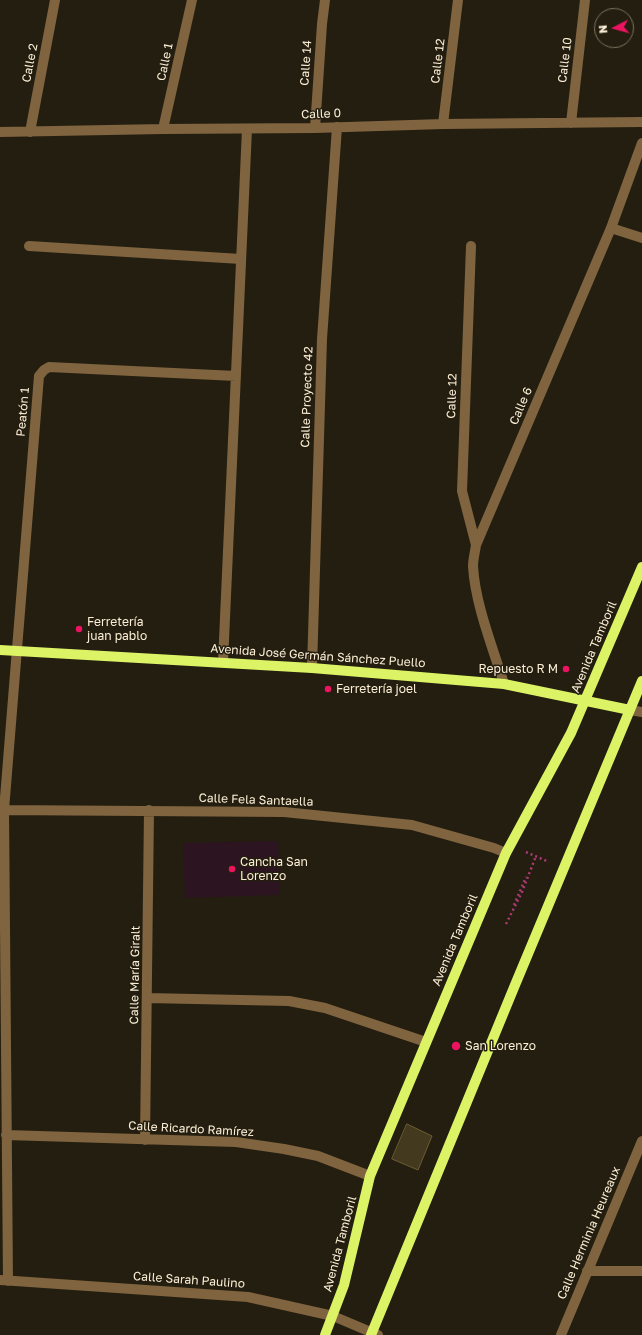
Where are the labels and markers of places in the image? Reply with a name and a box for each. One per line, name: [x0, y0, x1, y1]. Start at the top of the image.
place label: Ferretería juan pablo: [87, 615, 147, 643]
marker: Ferretería juan pablo: [74, 624, 84, 634]
place label: Repuesto R M: [479, 662, 558, 676]
marker: Repuesto R M: [561, 664, 571, 674]
place label: Ferretería joel: [336, 682, 417, 696]
marker: Ferretería joel: [323, 684, 333, 694]
place label: Cancha San Lorenzo: [240, 855, 308, 883]
marker: Cancha San Lorenzo: [227, 864, 237, 874]
place label: San Lorenzo: [465, 1039, 536, 1053]
marker: San Lorenzo: [450, 1040, 462, 1052]

